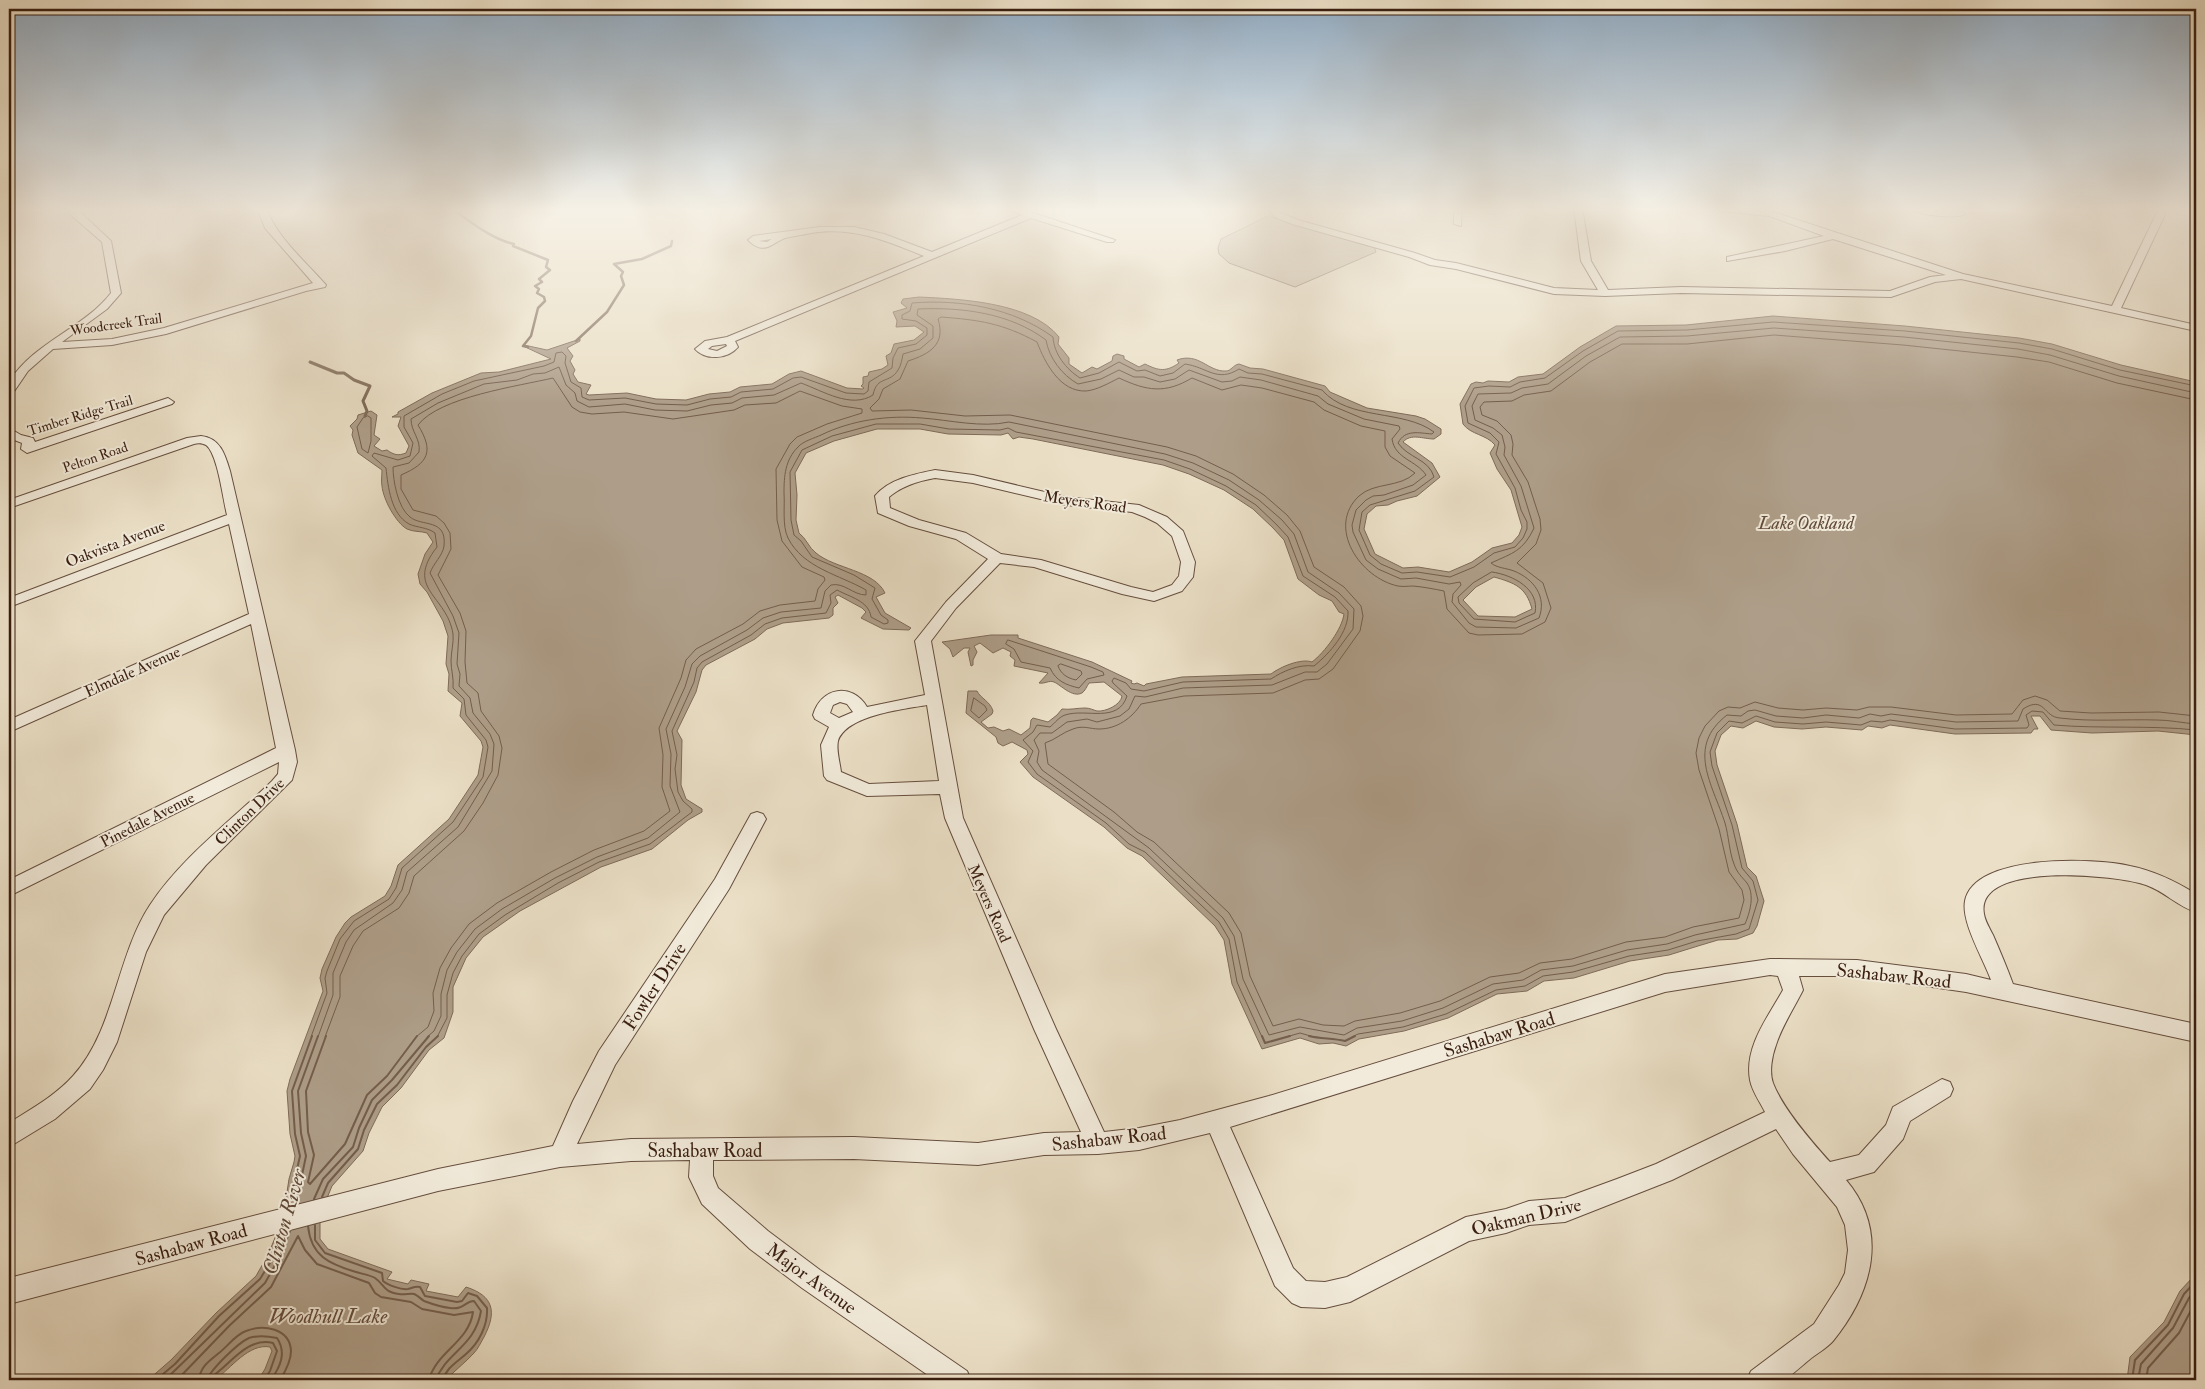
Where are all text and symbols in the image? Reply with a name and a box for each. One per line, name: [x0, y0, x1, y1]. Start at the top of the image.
street label: Woodcreek Trail: [68, 310, 164, 340]
street label: Timber Ridge Trail: [26, 391, 135, 440]
street label: Pelton Road: [60, 438, 130, 477]
street label: Meyers Road: [1042, 486, 1128, 518]
water label: Lake Oakland: [1757, 512, 1855, 535]
street label: Oakvista Avenue: [63, 516, 168, 572]
street label: Elmdale Avenue: [81, 642, 184, 702]
street label: Clinton Drive: [211, 773, 289, 850]
street label: Pinedale Avenue: [97, 787, 198, 852]
street label: Meyers Road: [963, 861, 1015, 946]
street label: Fowler Drive: [618, 938, 692, 1035]
street label: Sashabaw Road: [1835, 958, 1953, 994]
street label: Sashabaw Road: [1441, 1006, 1558, 1063]
street label: Sashabaw Road: [1051, 1121, 1168, 1157]
street label: Sashabaw Road: [648, 1139, 763, 1163]
water label: Clinton River: [257, 1165, 313, 1278]
street label: Oakman Drive: [1469, 1193, 1584, 1241]
street label: Sashabaw Road: [133, 1218, 251, 1271]
street label: Major Avenue: [762, 1238, 861, 1320]
water label: Woodhull Lake: [269, 1303, 388, 1330]

